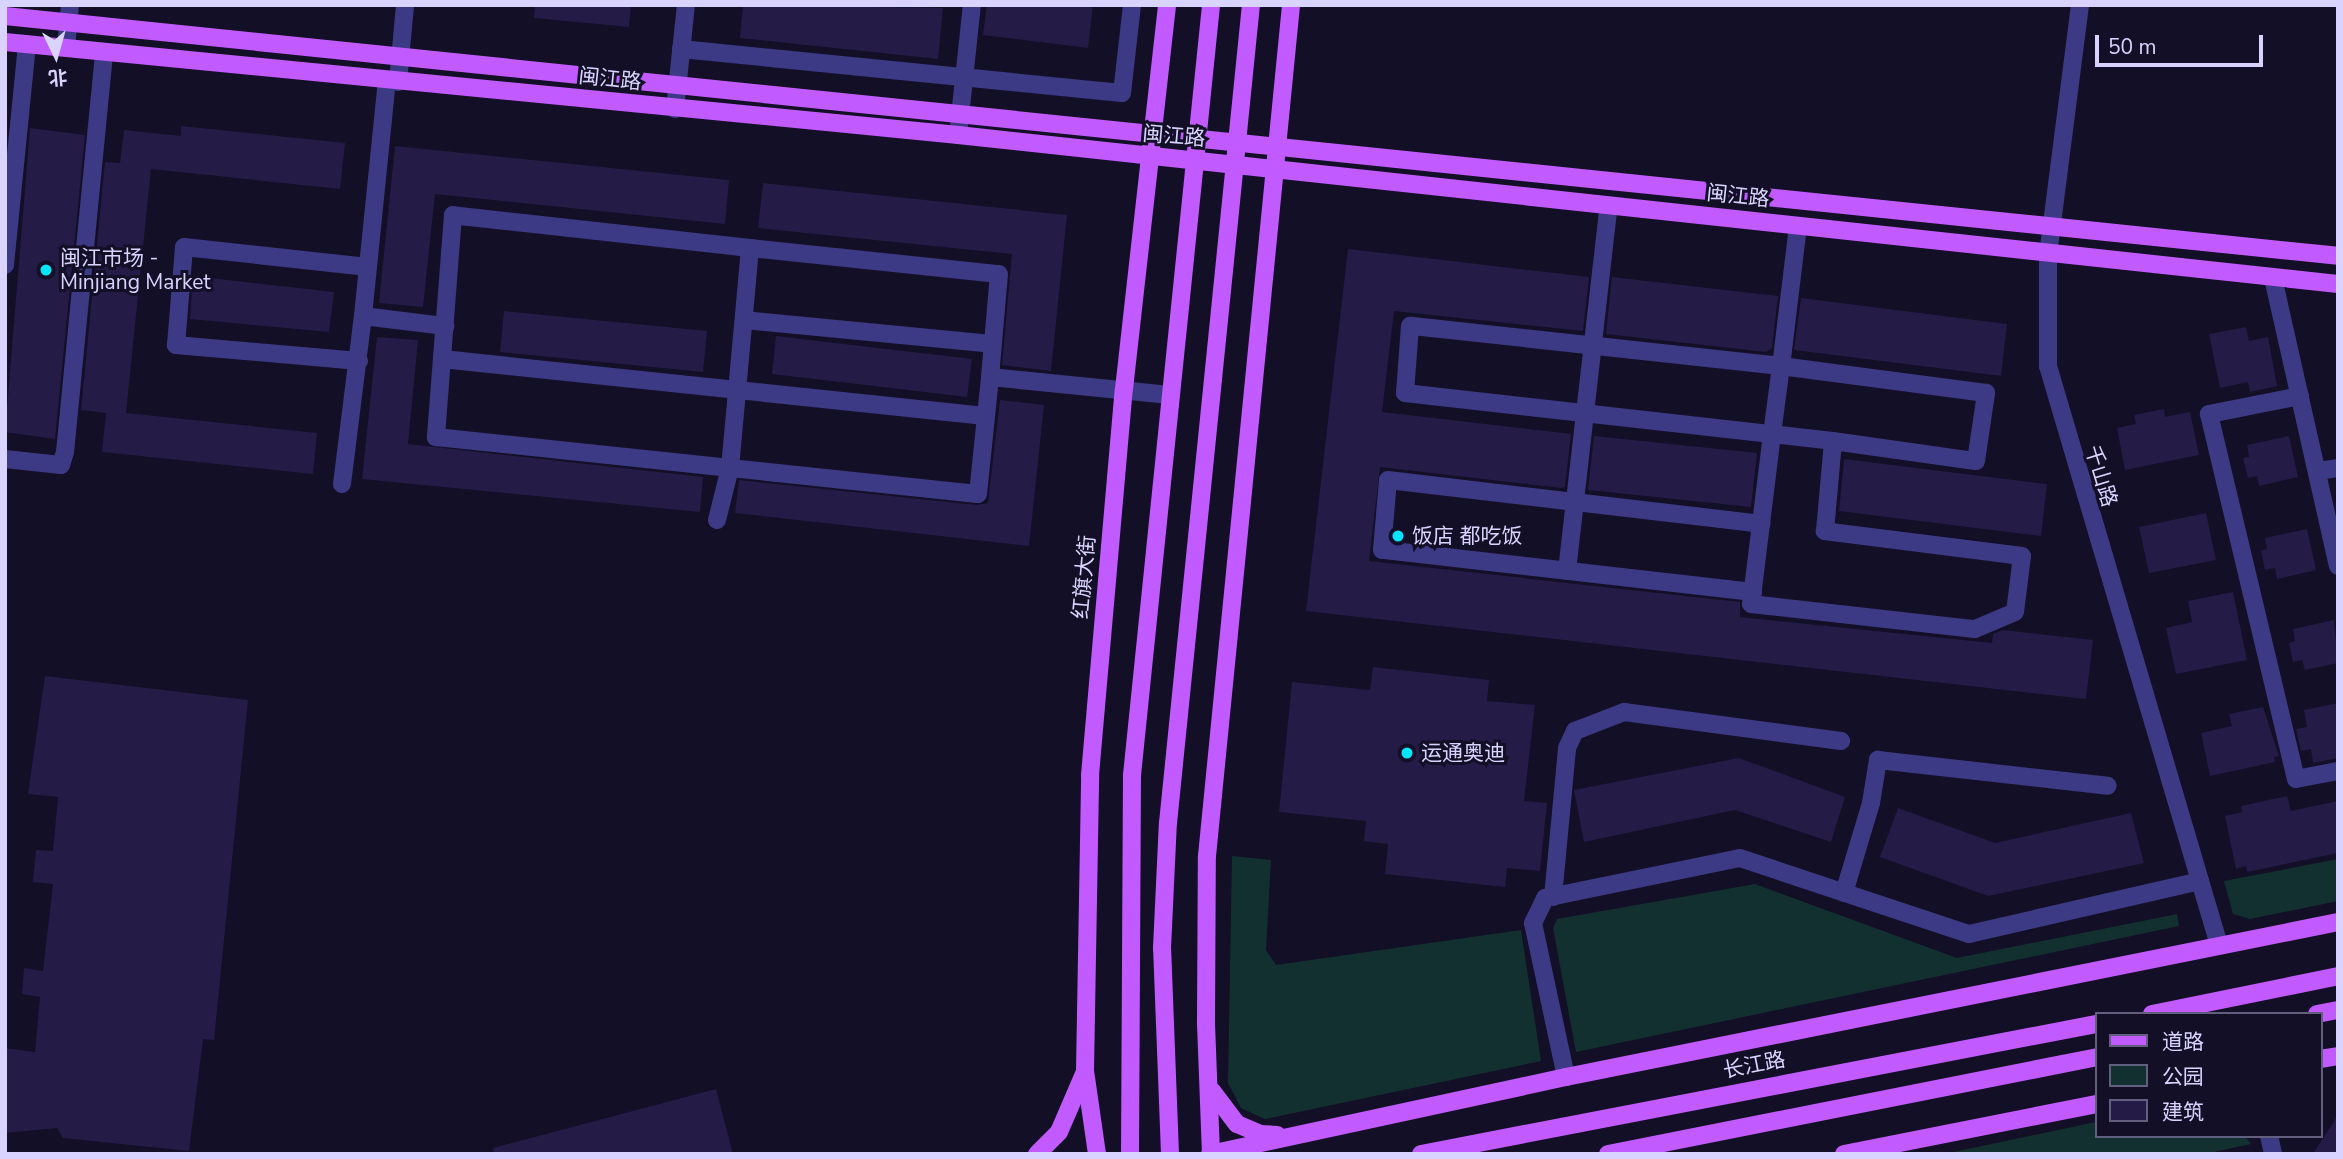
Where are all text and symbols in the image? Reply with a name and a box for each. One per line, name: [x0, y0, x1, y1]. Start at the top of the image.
north arrow: [21, 21, 91, 91]
scale bar: [2098, 21, 2266, 65]
text: 50 m: [2108, 33, 2157, 61]
text: 北: [47, 63, 68, 91]
street label: 闽江路: [577, 63, 643, 95]
street label: 闽江路: [1142, 121, 1206, 151]
street label: 闽江路: [1705, 180, 1771, 212]
place label: 闽江市场 - Minjiang Market: [60, 245, 211, 295]
marker: 闽江市场 - Minjiang Market: [38, 262, 54, 278]
street label: 千山路: [2080, 442, 2122, 510]
place label: 饭店 都吃饭: [1412, 523, 1522, 549]
marker: 饭店 都吃饭: [1390, 528, 1406, 544]
street label: 红旗大街: [1068, 534, 1100, 620]
place label: 运通奥迪: [1421, 740, 1505, 766]
marker: 运通奥迪: [1399, 745, 1415, 761]
legend: [2094, 1012, 2322, 1138]
text: 道路: [2162, 1028, 2204, 1056]
street label: 长江路: [1721, 1047, 1787, 1083]
text: 公园: [2162, 1063, 2204, 1091]
text: 建筑: [2162, 1098, 2204, 1126]

